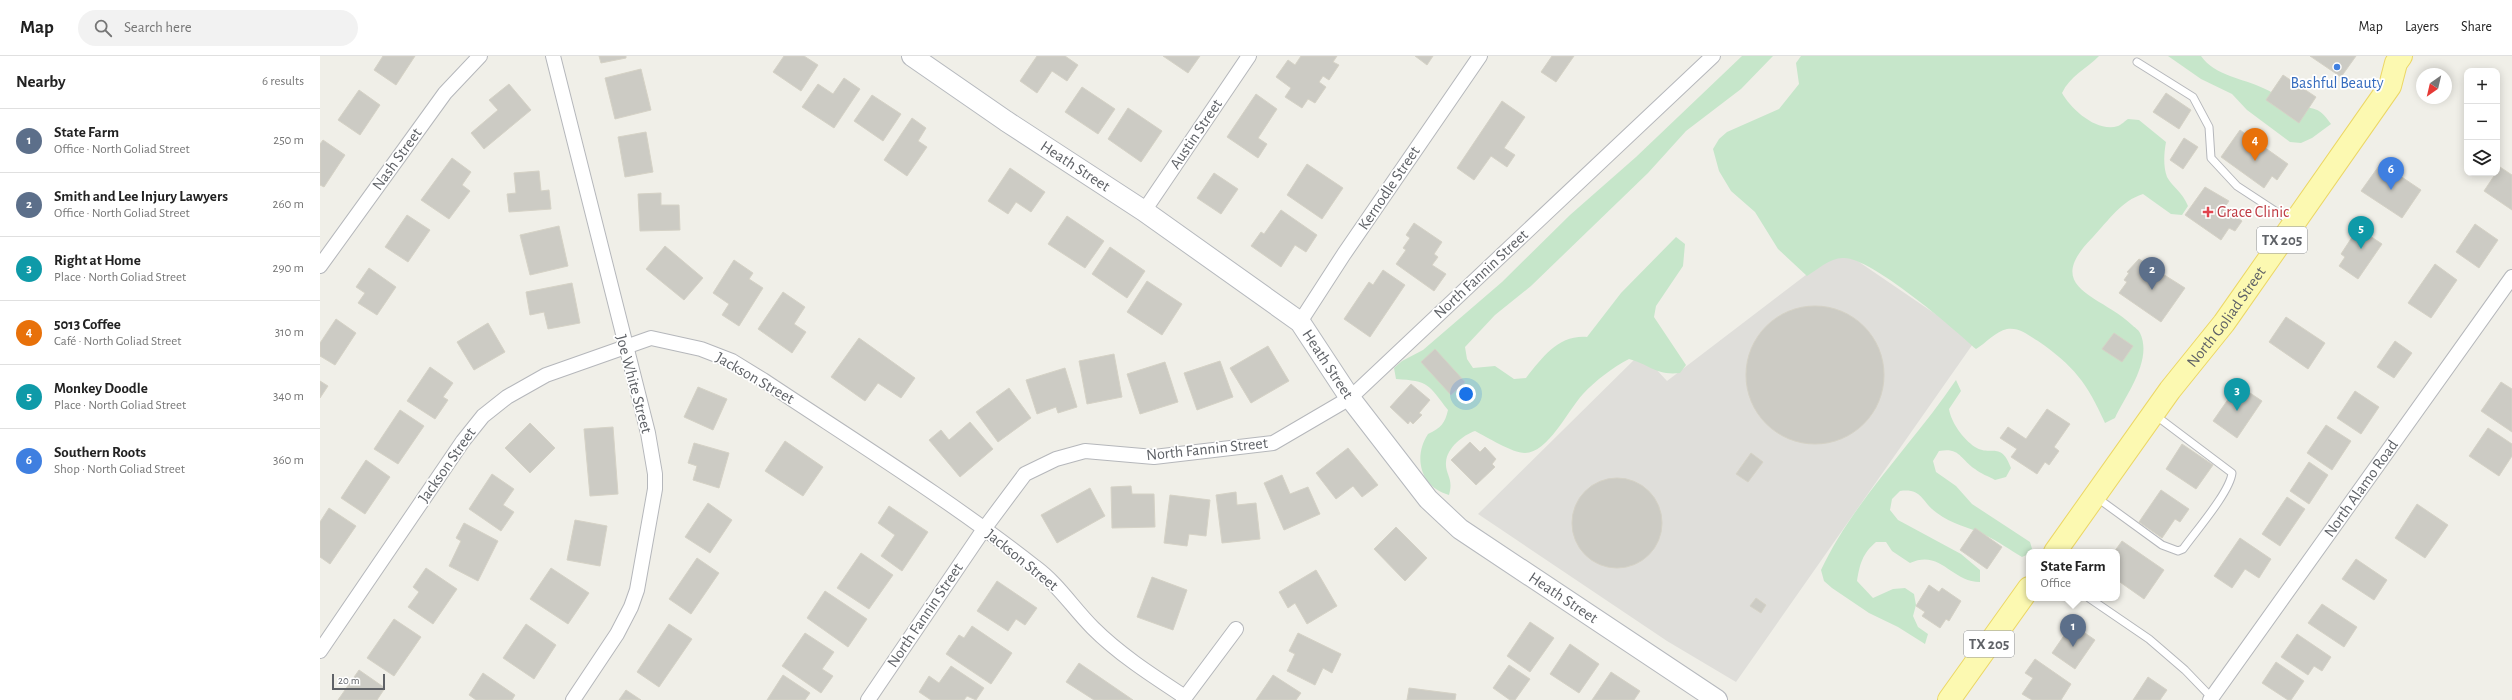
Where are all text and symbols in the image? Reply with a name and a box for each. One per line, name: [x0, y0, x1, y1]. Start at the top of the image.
search box: [78, 10, 358, 46]
icon: search: [92, 17, 114, 39]
text: Map: [20, 18, 54, 37]
text: Search here: [124, 20, 192, 35]
text: Map: [2358, 20, 2383, 34]
text: Layers: [2405, 20, 2439, 34]
text: Share: [2461, 20, 2492, 34]
marker: Bashful Beauty: [2332, 62, 2342, 72]
north arrow: [2416, 68, 2452, 104]
map controls: [2464, 68, 2500, 176]
button: +: [2464, 68, 2500, 104]
text: Nearby: [16, 73, 66, 90]
text: 6 results: [262, 75, 304, 88]
place label: Bashful Beauty: [2291, 75, 2384, 92]
street label: Austin Street: [1167, 96, 1225, 172]
button: −: [2464, 104, 2500, 140]
text: State Farm: [54, 125, 119, 140]
street label: Nash Street: [369, 125, 425, 193]
pin: 4: [2242, 128, 2268, 161]
text: 1: [27, 134, 31, 147]
text: 250 m: [273, 134, 304, 147]
street label: Heath Street: [1038, 138, 1113, 195]
button: layers: [2464, 140, 2500, 176]
text: Office · North Goliad Street: [54, 143, 190, 156]
street label: Kernodle Street: [1355, 143, 1423, 233]
pin: 6: [2378, 157, 2404, 190]
text: Smith and Lee Injury Lawyers: [54, 189, 228, 204]
text: 2: [26, 198, 32, 211]
text: 260 m: [273, 198, 304, 211]
place label: Grace Clinic: [2217, 204, 2289, 220]
marker: Grace Clinic: [2202, 206, 2214, 218]
text: Office · North Goliad Street: [54, 207, 190, 220]
pin: 5: [2348, 216, 2374, 249]
street label: North Fannin Street: [1431, 227, 1531, 321]
road number: TX 205: [2257, 227, 2307, 253]
text: Right at Home: [54, 253, 141, 268]
pin: 2: [2139, 257, 2165, 290]
text: 3: [26, 262, 32, 275]
text: 290 m: [273, 262, 304, 275]
street label: North Goliad Street: [2184, 264, 2269, 370]
text: Place · North Goliad Street: [54, 271, 186, 284]
text: 5013 Coffee: [54, 317, 121, 332]
text: 4: [26, 326, 32, 339]
text: 310 m: [275, 326, 304, 339]
street label: Heath Street: [1299, 327, 1356, 402]
street label: Joe White Street: [613, 333, 655, 435]
text: Café · North Goliad Street: [54, 335, 181, 348]
street label: Jackson Street: [713, 349, 797, 407]
pin: 3: [2224, 378, 2250, 411]
text: Monkey Doodle: [54, 381, 148, 396]
your location: [1456, 384, 1476, 404]
text: 5: [26, 390, 32, 403]
text: 340 m: [273, 390, 304, 403]
text: Place · North Goliad Street: [54, 399, 186, 412]
street label: Jackson Street: [415, 425, 479, 505]
street label: North Fannin Street: [1145, 435, 1269, 463]
street label: North Alamo Road: [2321, 437, 2401, 540]
text: Southern Roots: [54, 445, 146, 460]
text: 6: [26, 454, 32, 467]
text: 360 m: [273, 454, 304, 467]
text: Shop · North Goliad Street: [54, 463, 185, 476]
street label: Jackson Street: [983, 526, 1061, 594]
popup: [2026, 549, 2120, 601]
text: State Farm: [2041, 559, 2105, 574]
street label: North Fannin Street: [884, 560, 966, 670]
street label: Heath Street: [1526, 569, 1601, 626]
text: Office: [2041, 577, 2071, 590]
pin: 1: [2060, 614, 2086, 647]
road number: TX 205: [1964, 631, 2014, 657]
scale bar: [332, 672, 385, 691]
text: 20 m: [338, 675, 359, 686]

